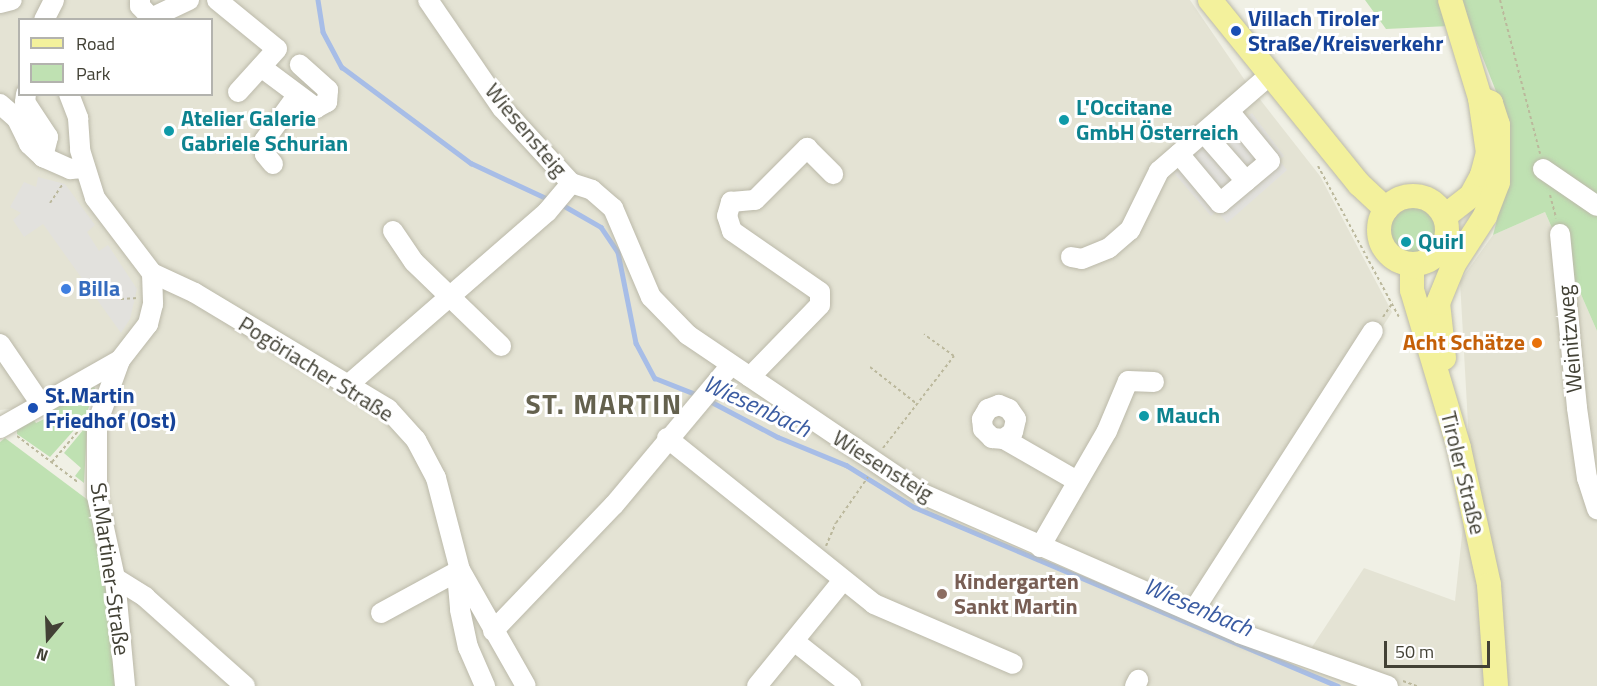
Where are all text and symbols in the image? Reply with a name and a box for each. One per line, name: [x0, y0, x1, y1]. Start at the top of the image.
place label: Villach Tiroler Straße/Kreisverkehr: [1248, 5, 1443, 56]
legend: [18, 18, 213, 96]
marker: Villach Tiroler Straße/Kreisverkehr: [1229, 24, 1243, 38]
text: Road: [76, 30, 115, 57]
text: Park: [76, 60, 110, 87]
street label: Wiesensteig: [479, 78, 573, 182]
place label: L'Occitane GmbH Österreich: [1076, 94, 1239, 146]
place label: Atelier Galerie Gabriele Schurian: [181, 105, 348, 156]
marker: L'Occitane GmbH Österreich: [1057, 113, 1071, 127]
marker: Atelier Galerie Gabriele Schurian: [162, 124, 176, 138]
place label: Quirl: [1418, 229, 1464, 255]
marker: Quirl: [1399, 235, 1413, 249]
place label: Billa: [78, 276, 120, 302]
marker: Billa: [59, 282, 73, 296]
street label: Weinitzweg: [1552, 284, 1588, 394]
street label: Pogöriacher Straße: [234, 311, 398, 427]
place label: Acht Schätze: [1403, 330, 1525, 356]
marker: Acht Schätze: [1530, 336, 1544, 350]
water label: Wiesenbach: [699, 369, 815, 443]
place label: St.Martin Friedhof (Ost): [45, 382, 176, 434]
district label: ST. MARTIN: [525, 387, 683, 421]
marker: St.Martin Friedhof (Ost): [26, 401, 40, 415]
place label: Mauch: [1156, 403, 1220, 429]
marker: Mauch: [1137, 409, 1151, 423]
street label: Tiroler Straße: [1435, 409, 1491, 537]
street label: Wiesensteig: [828, 425, 938, 507]
street label: St.Martiner-Straße: [85, 481, 135, 657]
place label: Kindergarten Sankt Martin: [954, 568, 1079, 620]
water label: Wiesenbach: [1139, 571, 1257, 643]
marker: Kindergarten Sankt Martin: [935, 587, 949, 601]
north arrow: [18, 608, 78, 668]
scale bar: [1387, 629, 1494, 667]
text: 50 m: [1395, 638, 1434, 665]
text: N: [33, 642, 51, 668]

